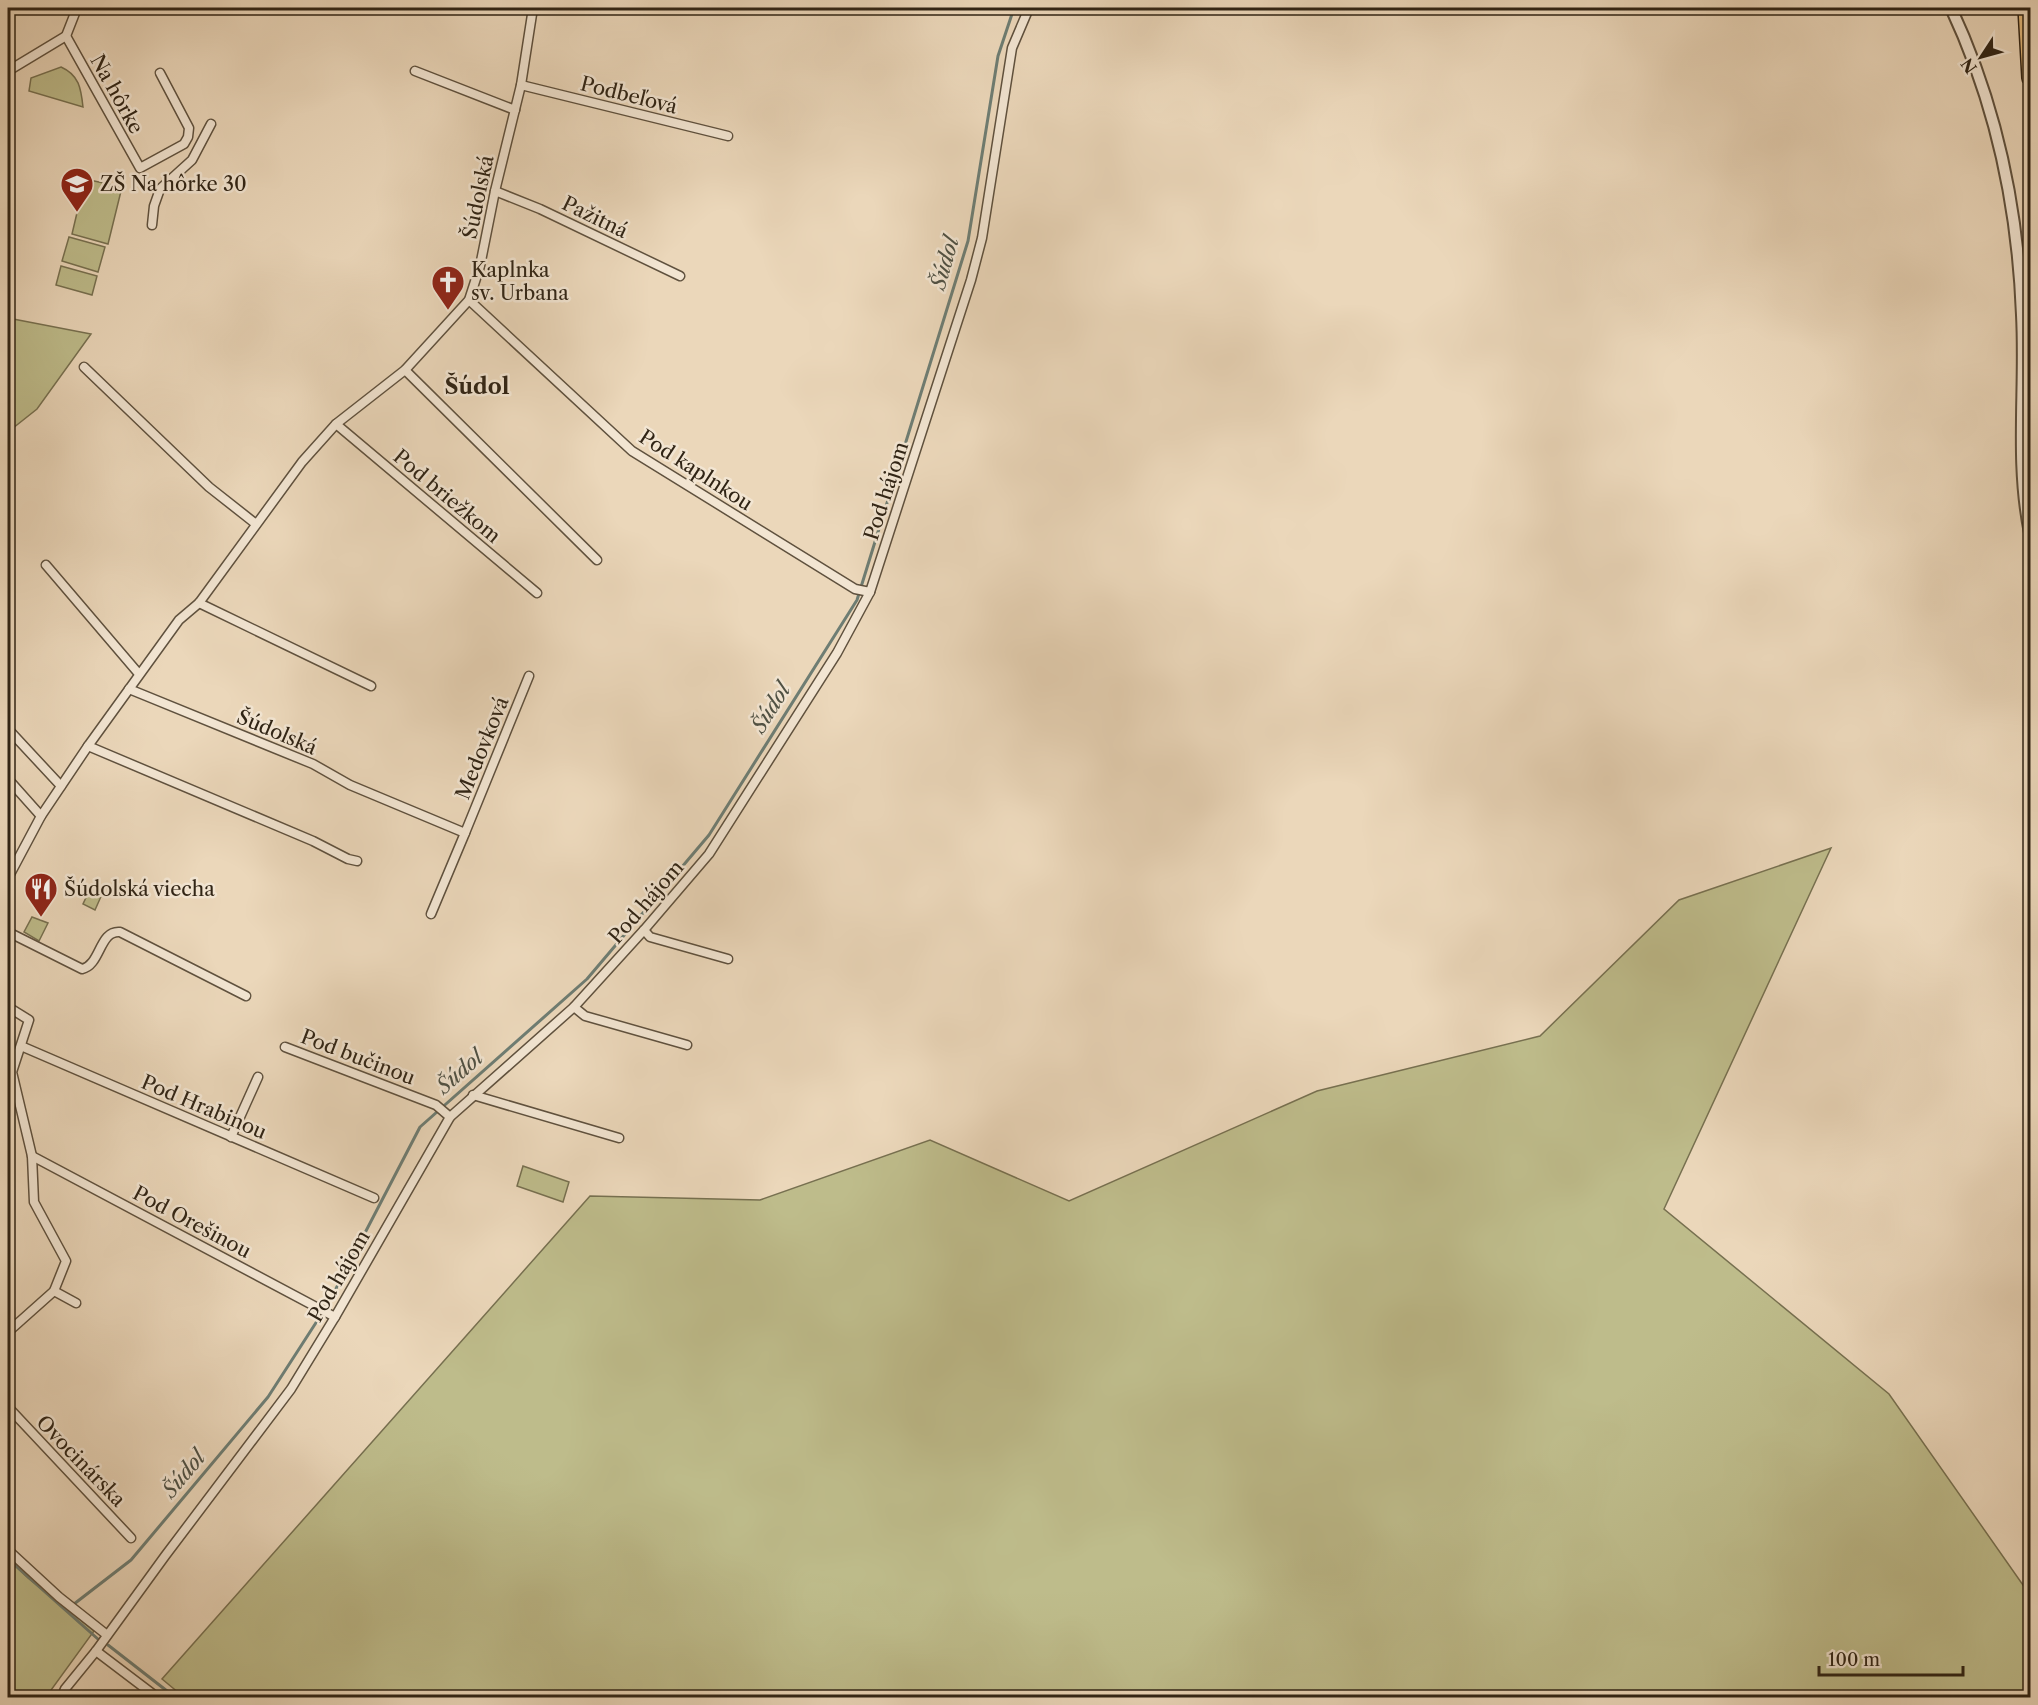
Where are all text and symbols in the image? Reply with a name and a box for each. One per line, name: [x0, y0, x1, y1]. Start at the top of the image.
north arrow: [1951, 27, 2011, 87]
street label: Na hôrke: [85, 50, 149, 138]
text: N: [1957, 54, 1981, 77]
street label: Podbeľová: [578, 71, 680, 119]
street label: Šúdolská: [456, 152, 499, 241]
school or university icon: ZŠ Na hôrke 30: [59, 166, 95, 213]
place label: ZŠ Na hôrke 30: [100, 171, 247, 196]
street label: Pažitná: [558, 191, 632, 243]
water label: Šúdol: [925, 231, 965, 294]
place label: Kaplnka sv. Urbana: [471, 258, 569, 305]
church icon: Kaplnka sv. Urbana: [430, 264, 466, 311]
district label: Šúdol: [444, 372, 510, 400]
street label: Pod kaplnkou: [635, 424, 757, 516]
street label: Pod hájom: [859, 438, 913, 543]
street label: Pod briežkom: [389, 444, 506, 548]
water label: Šúdol: [745, 676, 797, 739]
street label: Medovková: [450, 693, 514, 803]
street label: Šúdolská: [233, 703, 322, 760]
street label: Pod hájom: [603, 855, 689, 948]
restaurant icon: Šúdolská viecha: [23, 871, 59, 918]
place label: Šúdolská viecha: [64, 876, 215, 901]
street label: Pod bučinou: [297, 1024, 419, 1090]
water label: Šúdol: [430, 1043, 490, 1100]
street label: Pod Hrabinou: [138, 1070, 270, 1144]
street label: Pod Orešinou: [129, 1181, 255, 1263]
street label: Pod hájom: [303, 1225, 375, 1326]
street label: Ovocinárska: [31, 1410, 131, 1512]
water label: Šúdol: [155, 1443, 212, 1504]
scale bar: [1819, 1639, 1963, 1677]
text: 100 m: [1828, 1649, 1880, 1671]

